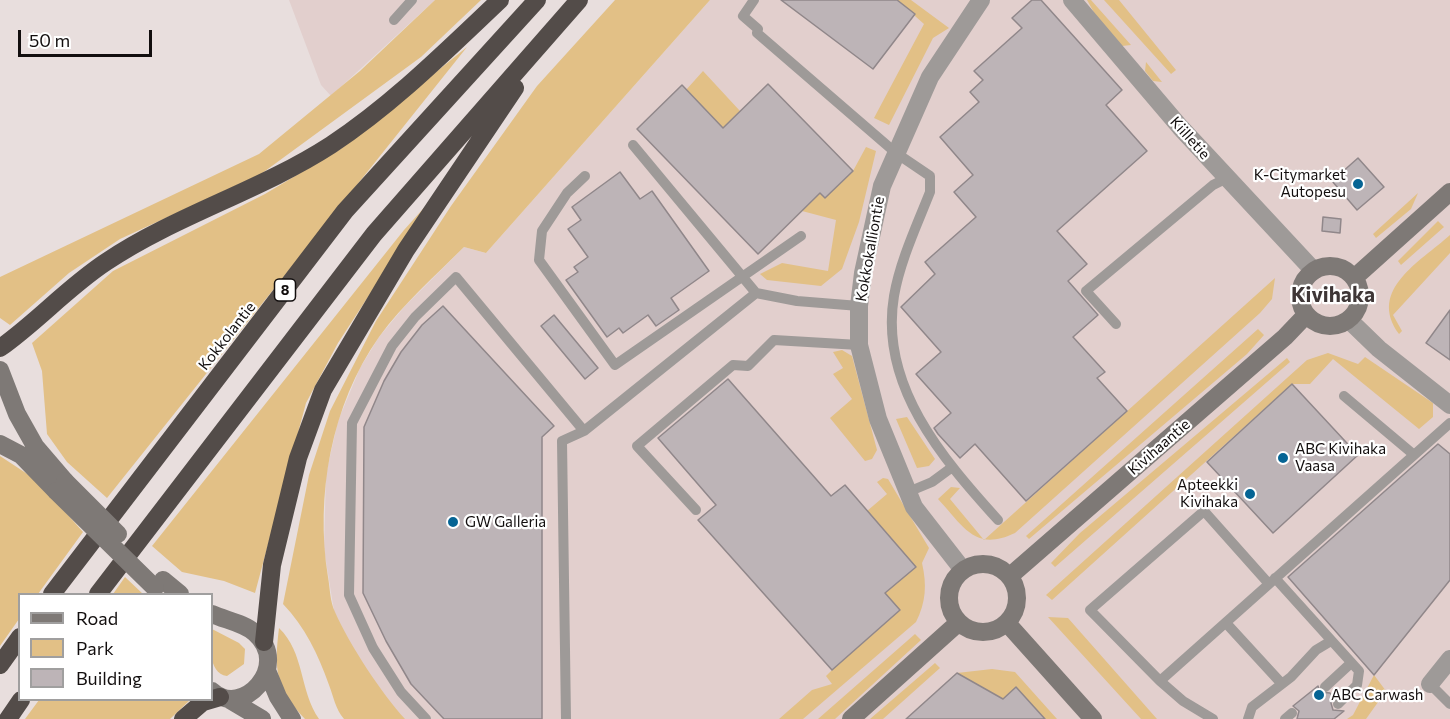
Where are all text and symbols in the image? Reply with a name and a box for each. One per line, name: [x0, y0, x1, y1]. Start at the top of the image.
scale bar: [21, 18, 154, 56]
text: 50 m: [29, 29, 70, 51]
street label: Kiilletie: [1166, 113, 1214, 163]
place label: K-Citymarket Autopesu: [1254, 166, 1346, 201]
marker: K-Citymarket Autopesu: [1351, 177, 1365, 191]
street label: Kokkokalliontie: [852, 195, 888, 303]
road number: 8: [274, 279, 296, 301]
district label: Kivihaka: [1291, 282, 1375, 308]
street label: Kokkolantie: [195, 298, 259, 374]
street label: Kivihaantie: [1124, 415, 1194, 479]
place label: ABC Kivihaka Vaasa: [1295, 440, 1386, 475]
marker: ABC Kivihaka Vaasa: [1276, 451, 1290, 465]
place label: Apteekki Kivihaka: [1177, 476, 1238, 511]
marker: Apteekki Kivihaka: [1243, 487, 1257, 501]
place label: GW Galleria: [465, 513, 546, 531]
marker: GW Galleria: [446, 515, 460, 529]
legend: [18, 593, 213, 701]
text: Road: [76, 607, 118, 629]
text: Park: [76, 637, 114, 659]
text: Building: [76, 667, 142, 689]
place label: ABC Carwash: [1331, 686, 1423, 704]
marker: ABC Carwash: [1312, 688, 1326, 702]

